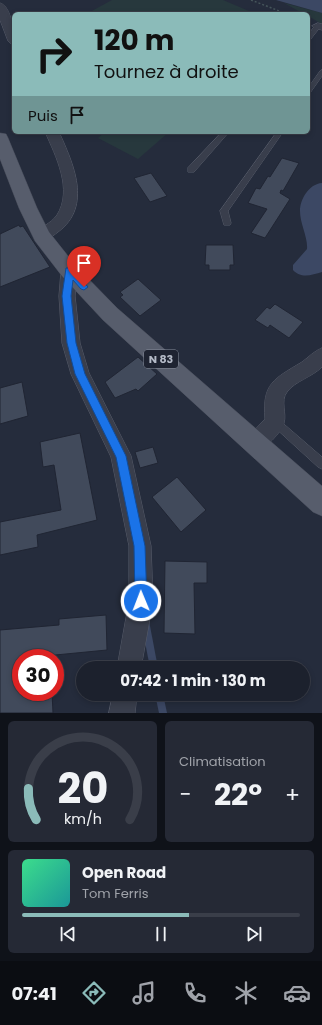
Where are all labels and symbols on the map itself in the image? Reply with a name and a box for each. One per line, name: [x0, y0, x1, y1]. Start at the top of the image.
pin: [67, 246, 101, 287]
road number: N 83: [144, 350, 178, 368]
position arrow: [120, 580, 162, 622]
speed limit sign: 30: [12, 649, 64, 701]

